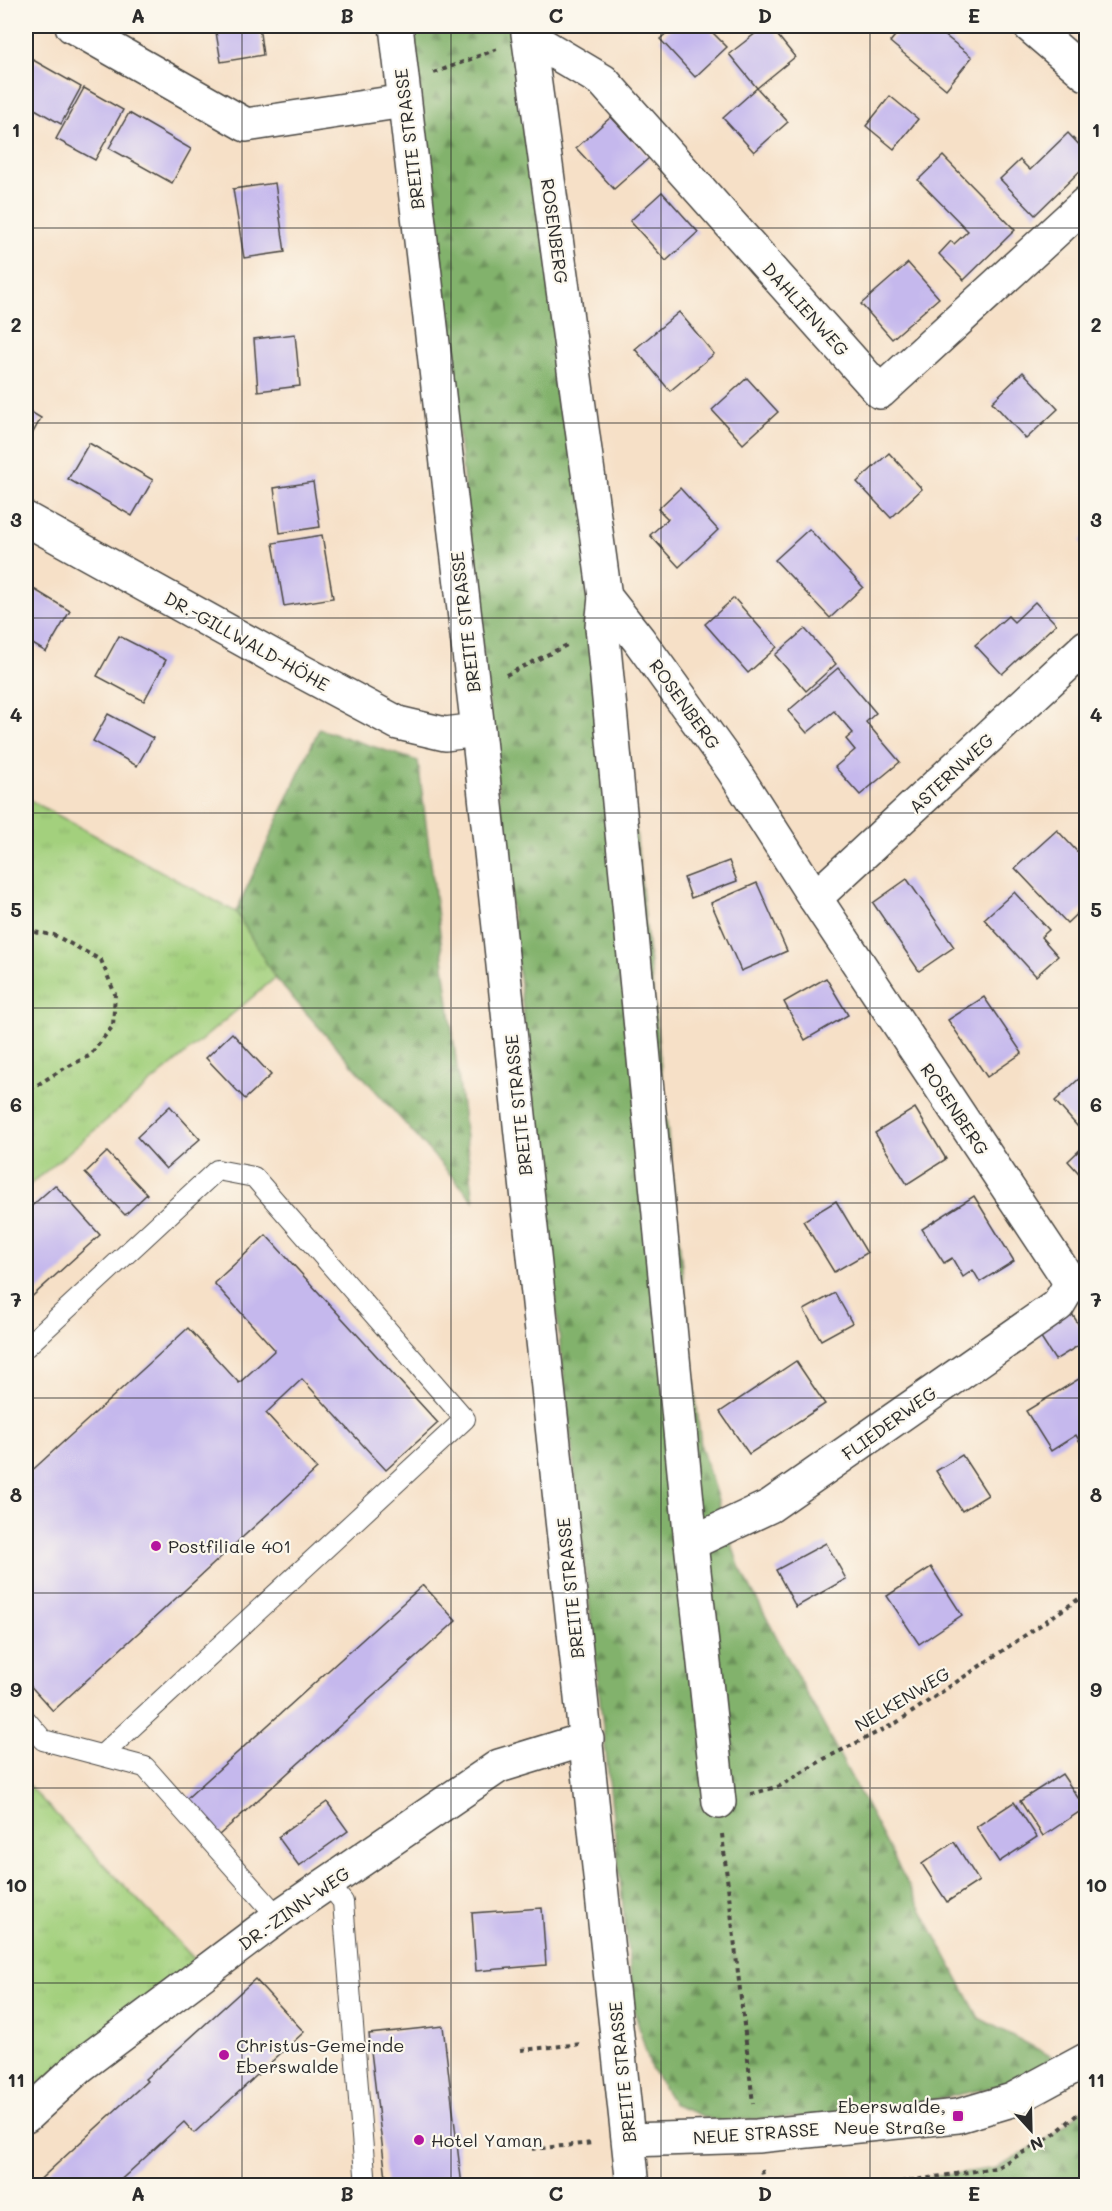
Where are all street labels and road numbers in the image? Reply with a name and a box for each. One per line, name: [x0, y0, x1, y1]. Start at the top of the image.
street label: BREITE STRASSE: [388, 67, 430, 211]
street label: ROSENBERG: [536, 177, 574, 285]
street label: DAHLIENWEG: [758, 257, 854, 361]
street label: BREITE STRASSE: [444, 550, 486, 694]
street label: DR.-GILLWALD-HÖHE: [160, 586, 334, 696]
street label: ROSENBERG: [644, 654, 726, 754]
street label: ASTERNWEG: [904, 728, 998, 818]
street label: BREITE STRASSE: [499, 1033, 537, 1177]
street label: ROSENBERG: [915, 1058, 995, 1160]
street label: FLIEDERWEG: [837, 1381, 941, 1465]
street label: BREITE STRASSE: [551, 1516, 589, 1660]
street label: NELKENWEG: [850, 1661, 954, 1737]
street label: DR.-ZINN-WEG: [234, 1861, 354, 1955]
street label: BREITE STRASSE: [603, 2000, 641, 2144]
street label: NEUE STRASSE: [692, 2117, 820, 2149]

